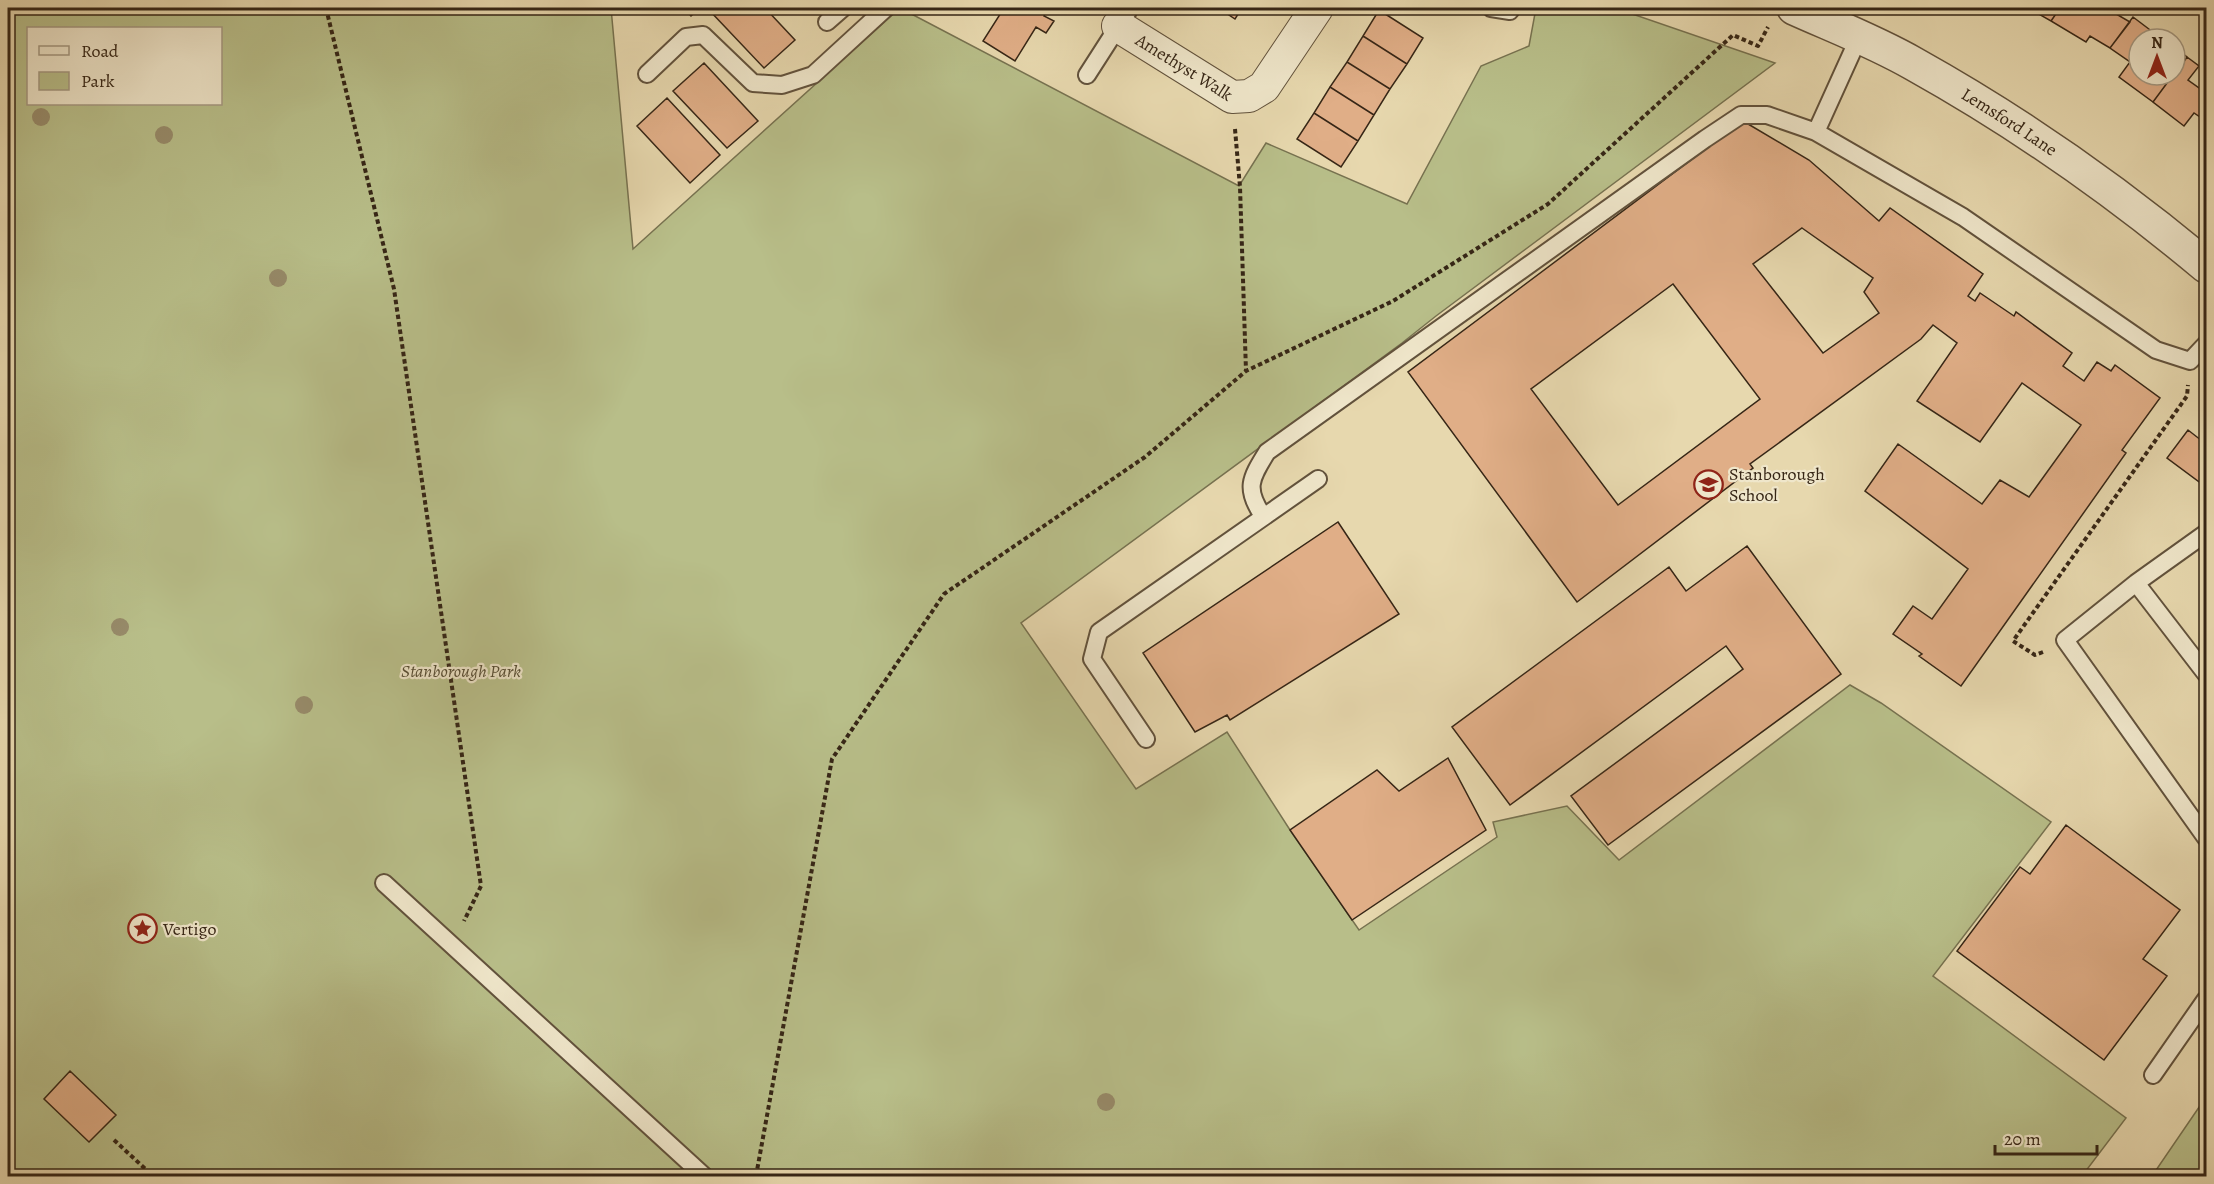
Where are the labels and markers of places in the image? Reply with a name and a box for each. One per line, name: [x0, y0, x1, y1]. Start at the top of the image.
place label: Stanborough School: [1729, 462, 1825, 507]
school or university icon: Stanborough School: [1692, 468, 1724, 500]
place icon: Vertigo: [126, 913, 158, 945]
place label: Vertigo: [162, 917, 217, 941]

